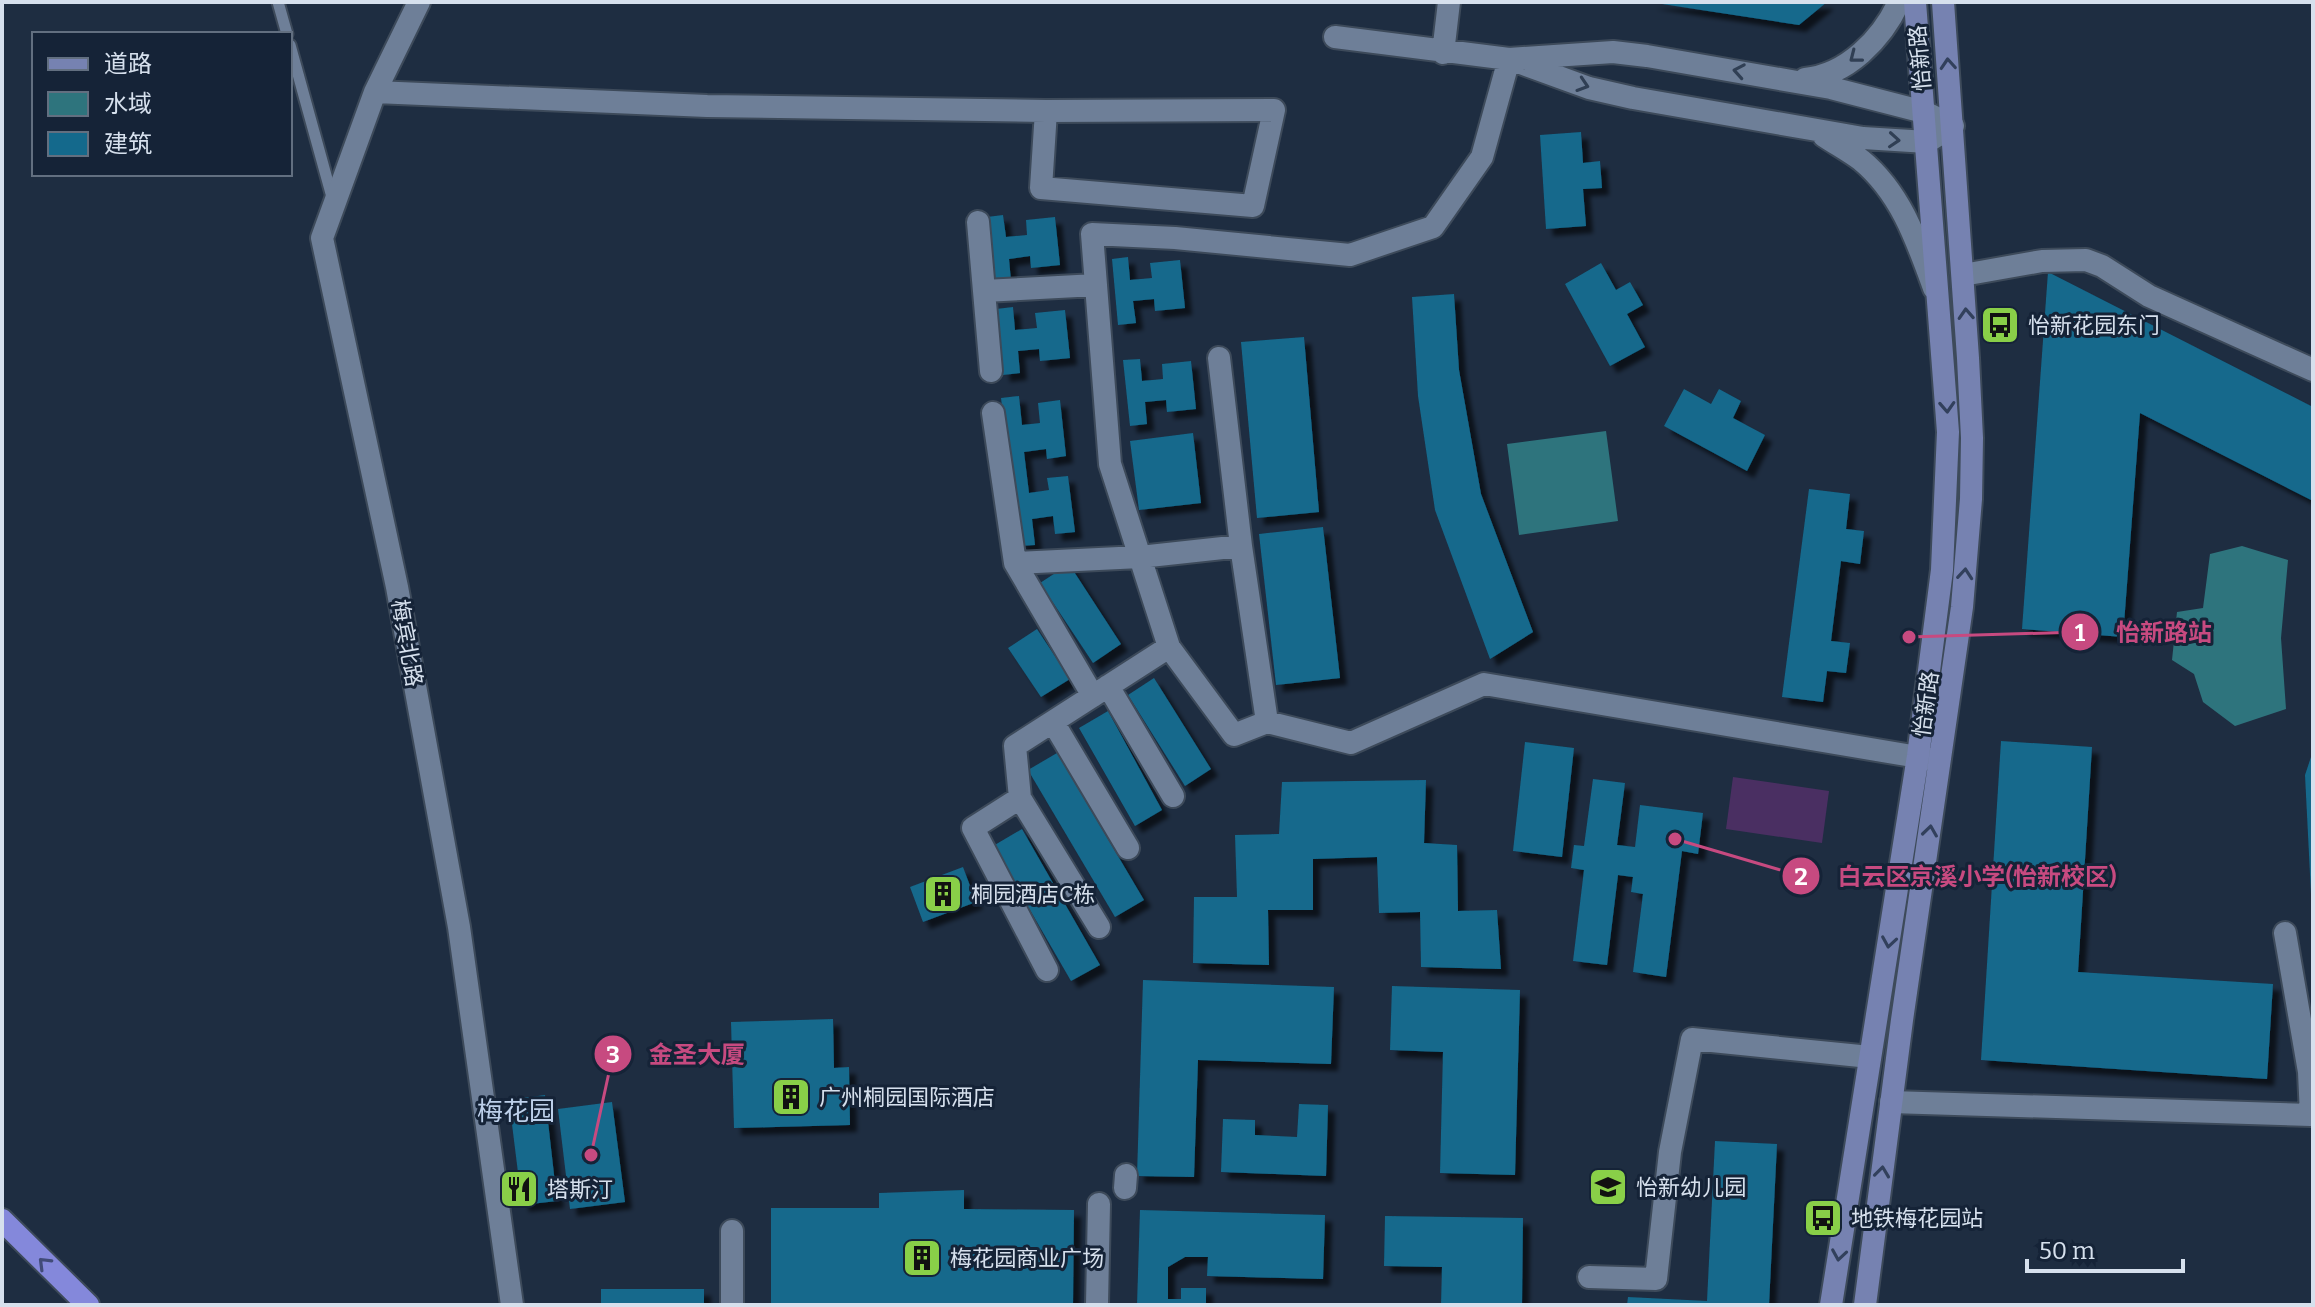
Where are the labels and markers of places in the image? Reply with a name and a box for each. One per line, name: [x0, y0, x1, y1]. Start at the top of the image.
bus stop icon: 怡新花园东门: [1979, 304, 2021, 346]
place label: 怡新花园东门: [2028, 312, 2160, 339]
callout: 怡新路站: [2060, 608, 2228, 656]
callout: 白云区京溪小学(怡新校区): [1781, 852, 2132, 900]
building icon: 桐园酒店C栋: [922, 873, 964, 915]
place label: 桐园酒店C栋: [971, 881, 1095, 908]
callout: 金圣大厦: [593, 1030, 761, 1078]
building icon: 广州桐园国际酒店: [770, 1076, 812, 1118]
place label: 广州桐园国际酒店: [819, 1084, 995, 1111]
school or university icon: 怡新幼儿园: [1587, 1166, 1629, 1208]
restaurant icon: 塔斯汀: [498, 1168, 540, 1210]
place label: 怡新幼儿园: [1636, 1174, 1746, 1201]
place label: 塔斯汀: [547, 1176, 613, 1203]
bus stop icon: 地铁梅花园站: [1802, 1197, 1844, 1239]
place label: 地铁梅花园站: [1851, 1205, 1983, 1232]
building icon: 梅花园商业广场: [901, 1237, 943, 1279]
place label: 梅花园商业广场: [950, 1245, 1104, 1272]

